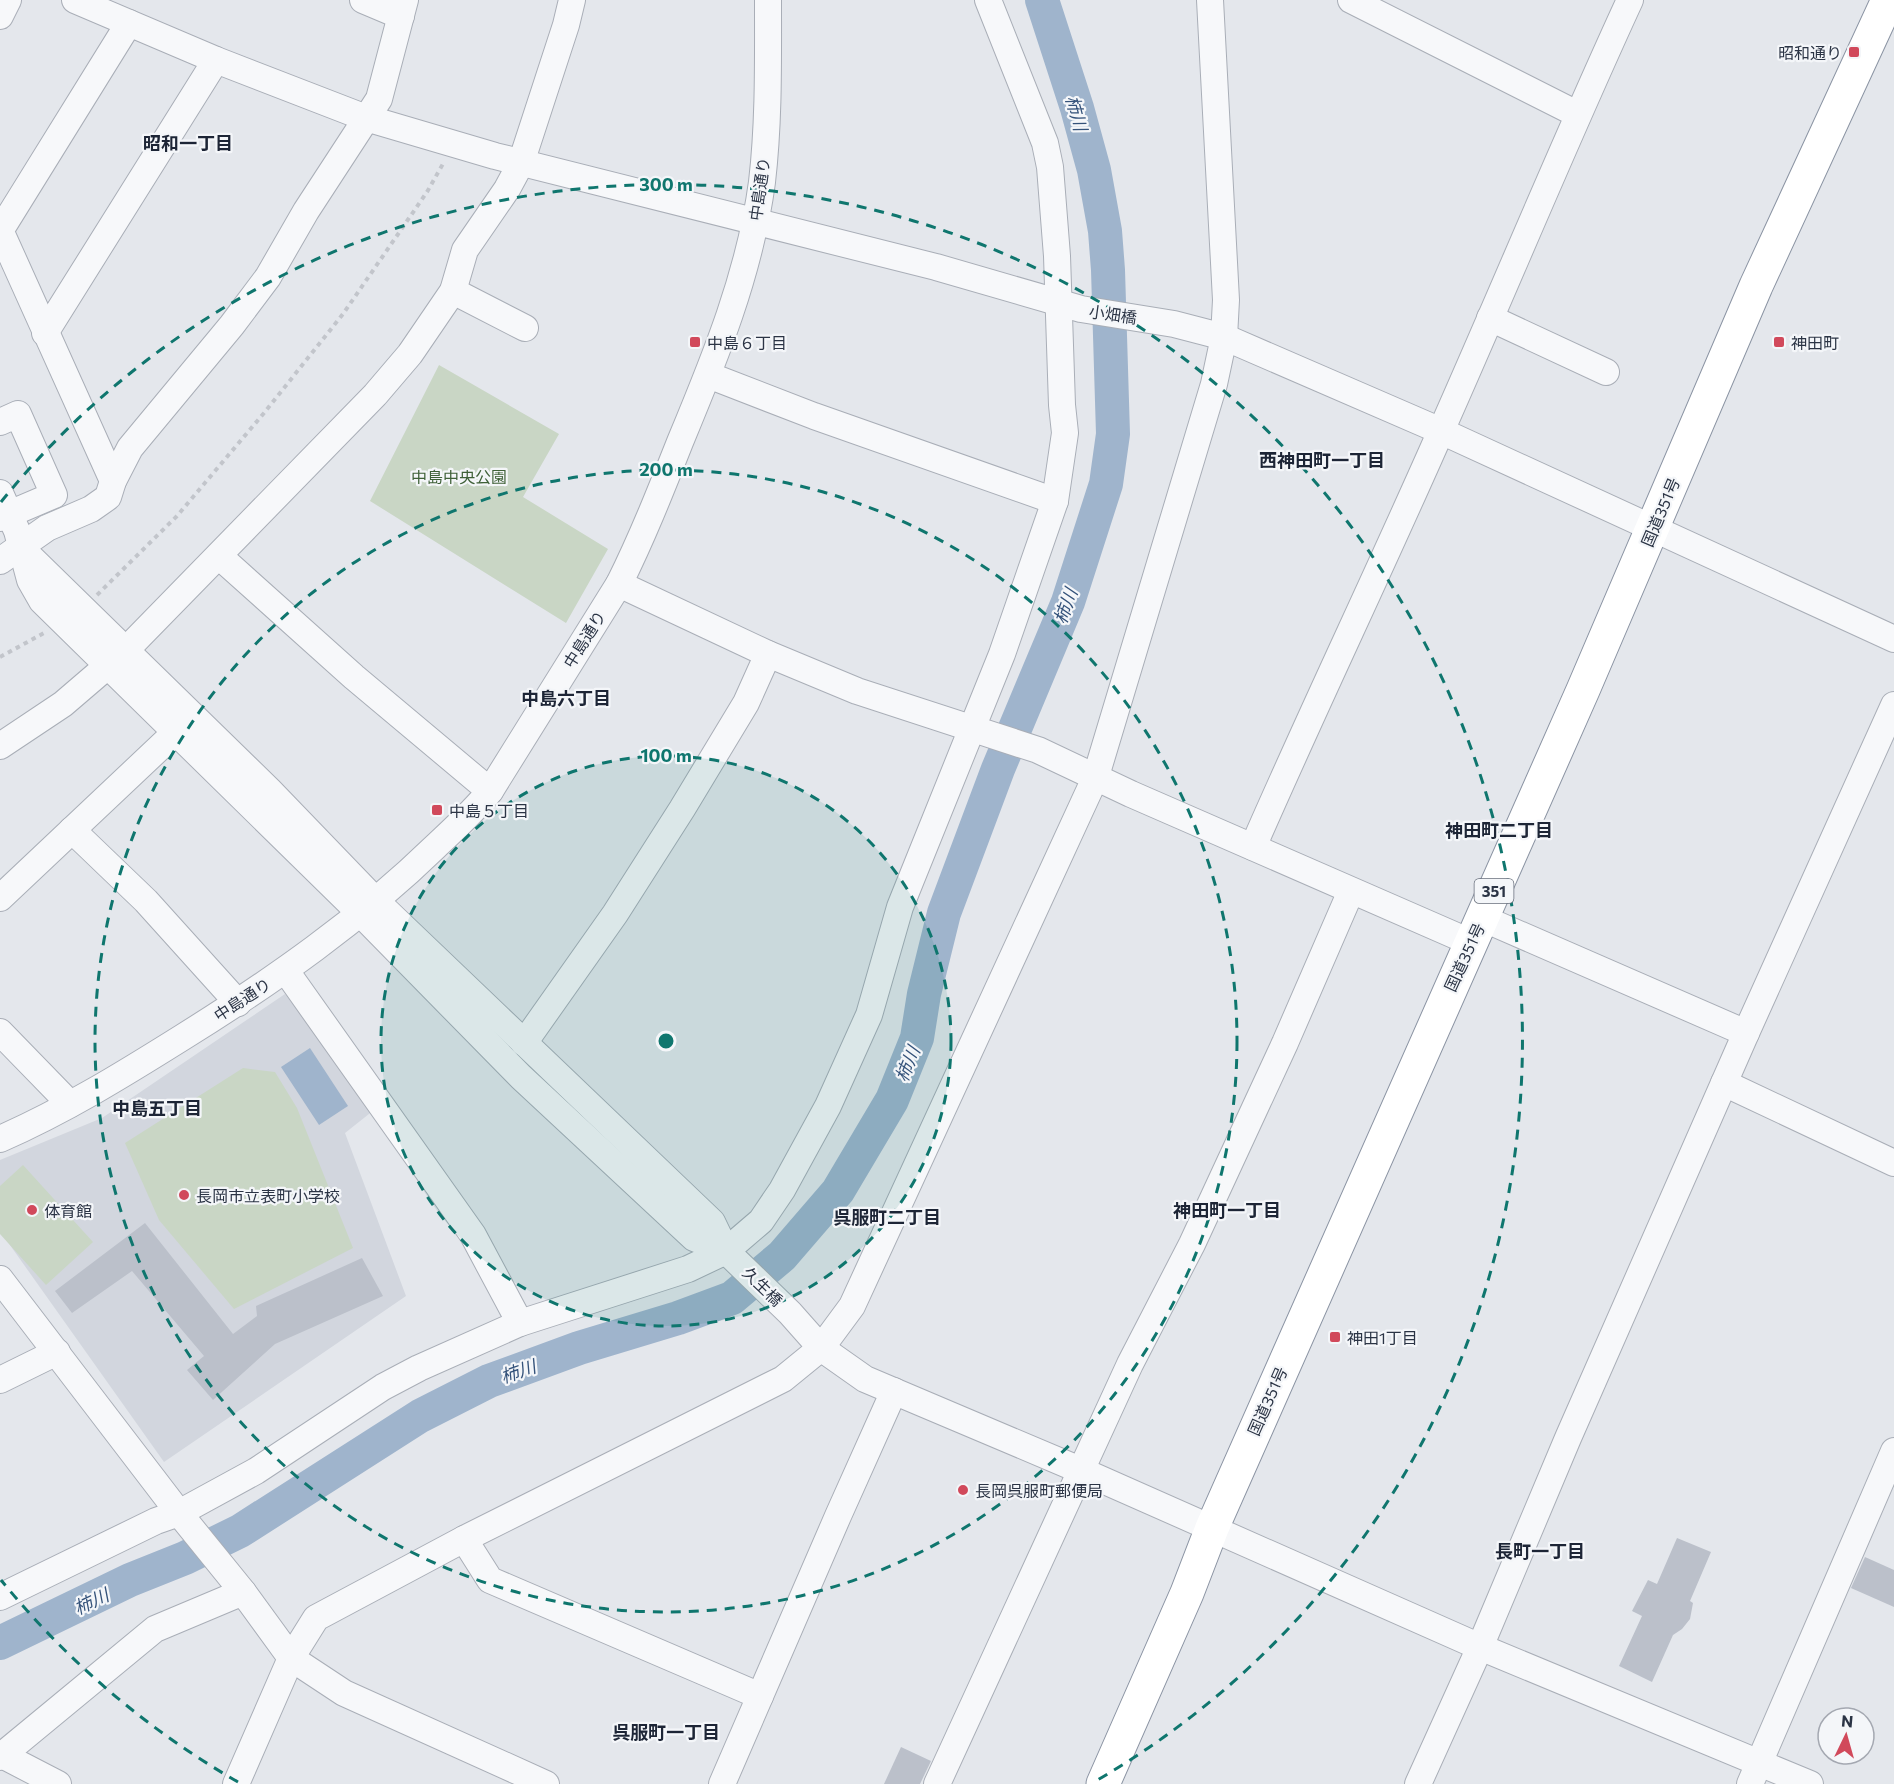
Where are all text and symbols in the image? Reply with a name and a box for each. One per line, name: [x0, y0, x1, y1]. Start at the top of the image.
place label: 昭和通り: [1778, 43, 1842, 62]
marker: 昭和通り: [1847, 45, 1861, 59]
water label: 柿川: [1062, 93, 1093, 135]
district label: 昭和一丁目: [143, 132, 233, 154]
street label: 中島通り: [745, 156, 773, 222]
text: 300 m: [639, 173, 693, 195]
street label: 小畑橋: [1088, 301, 1138, 327]
place label: 中島６丁目: [707, 333, 787, 352]
place label: 神田町: [1791, 333, 1839, 352]
marker: 中島６丁目: [688, 335, 702, 349]
marker: 神田町: [1772, 335, 1786, 349]
district label: 西神田町一丁目: [1259, 449, 1385, 471]
text: 200 m: [639, 458, 693, 480]
park label: 中島中央公園: [411, 467, 507, 486]
street label: 国道351号: [1637, 475, 1683, 549]
water label: 柿川: [1049, 583, 1082, 627]
street label: 中島通り: [559, 607, 609, 671]
district label: 中島六丁目: [521, 687, 611, 709]
text: 100 m: [640, 744, 692, 766]
place label: 中島５丁目: [449, 801, 529, 820]
marker: 中島５丁目: [430, 803, 444, 817]
district label: 神田町二丁目: [1445, 819, 1553, 841]
road number: 351: [1474, 879, 1514, 903]
street label: 国道351号: [1440, 920, 1488, 994]
street label: 中島通り: [210, 974, 274, 1024]
centre of rings: [656, 1031, 676, 1051]
water label: 柿川: [890, 1041, 925, 1085]
district label: 中島五丁目: [112, 1097, 202, 1119]
place label: 長岡市立表町小学校: [196, 1186, 340, 1205]
marker: 長岡市立表町小学校: [177, 1188, 191, 1202]
district label: 神田町一丁目: [1173, 1199, 1281, 1221]
place label: 体育館: [44, 1201, 92, 1220]
marker: 体育館: [25, 1203, 39, 1217]
district label: 呉服町二丁目: [833, 1206, 941, 1228]
street label: 久生橋: [739, 1262, 787, 1310]
place label: 神田1丁目: [1347, 1328, 1418, 1347]
marker: 神田1丁目: [1328, 1330, 1342, 1344]
water label: 柿川: [497, 1354, 540, 1387]
street label: 国道351号: [1243, 1364, 1291, 1438]
place label: 長岡呉服町郵便局: [975, 1481, 1103, 1500]
marker: 長岡呉服町郵便局: [956, 1483, 970, 1497]
district label: 長町一丁目: [1495, 1540, 1585, 1562]
water label: 柿川: [70, 1583, 114, 1619]
north arrow: [1816, 1706, 1876, 1766]
text: N: [1841, 1711, 1854, 1731]
district label: 呉服町一丁目: [612, 1721, 720, 1743]

